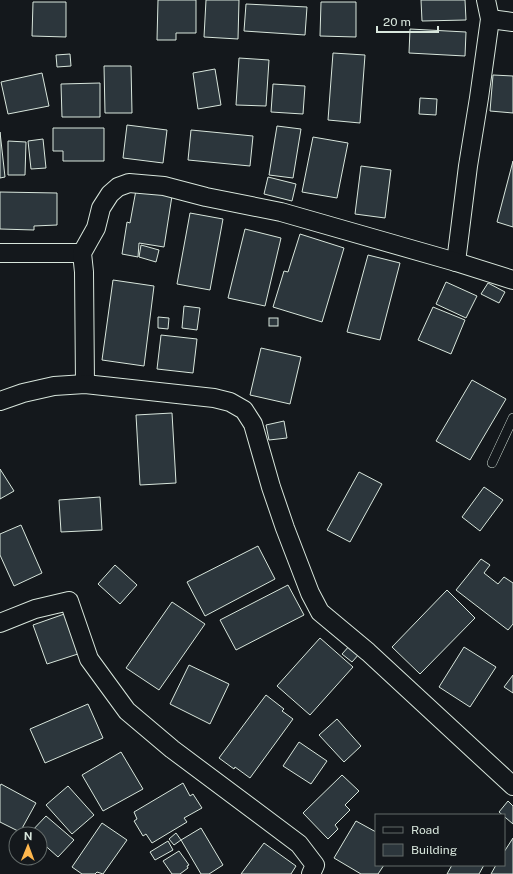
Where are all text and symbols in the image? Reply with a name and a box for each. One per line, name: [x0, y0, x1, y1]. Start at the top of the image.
scale bar: [377, 8, 438, 34]
text: 20 m: [383, 15, 411, 29]
legend: [375, 814, 505, 866]
text: Road: [411, 823, 439, 837]
north arrow: [8, 826, 48, 866]
text: N: [24, 830, 33, 842]
text: Building: [411, 843, 457, 857]

